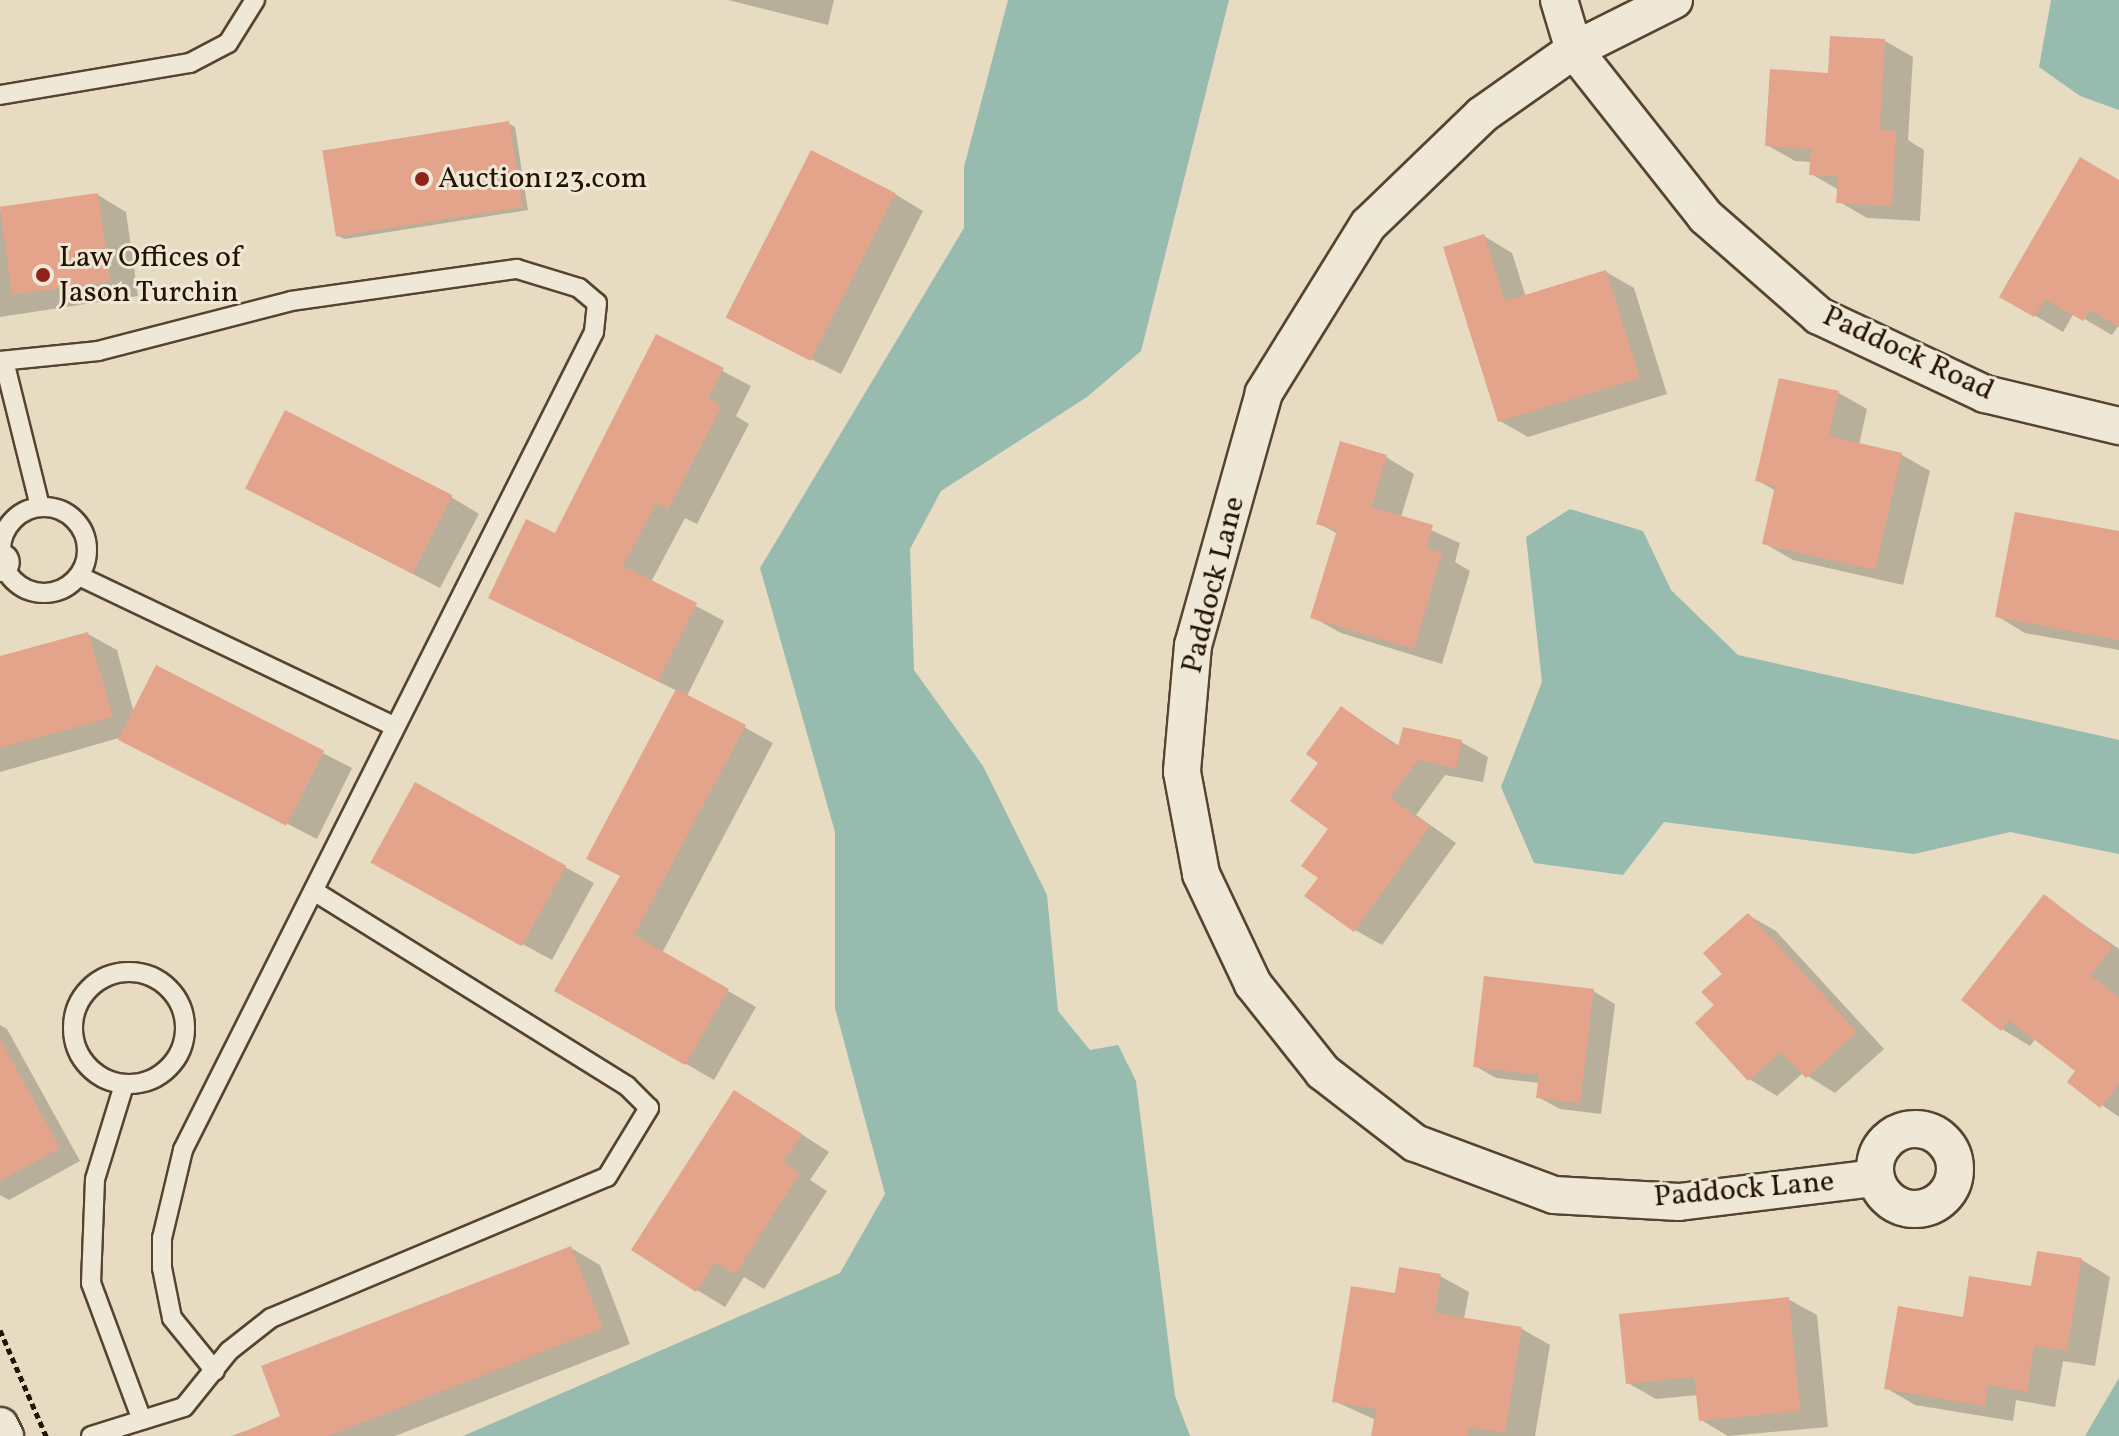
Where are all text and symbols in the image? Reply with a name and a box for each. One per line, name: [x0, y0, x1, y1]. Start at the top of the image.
place label: Auction123.com: [438, 161, 647, 197]
marker: Auction123.com: [413, 170, 431, 188]
place label: Law Offices of Jason Turchin: [59, 240, 242, 310]
marker: Law Offices of Jason Turchin: [34, 266, 52, 284]
street label: Paddock Road: [1817, 299, 1999, 409]
street label: Paddock Lane: [1175, 493, 1253, 677]
street label: Paddock Lane: [1652, 1164, 1836, 1216]

